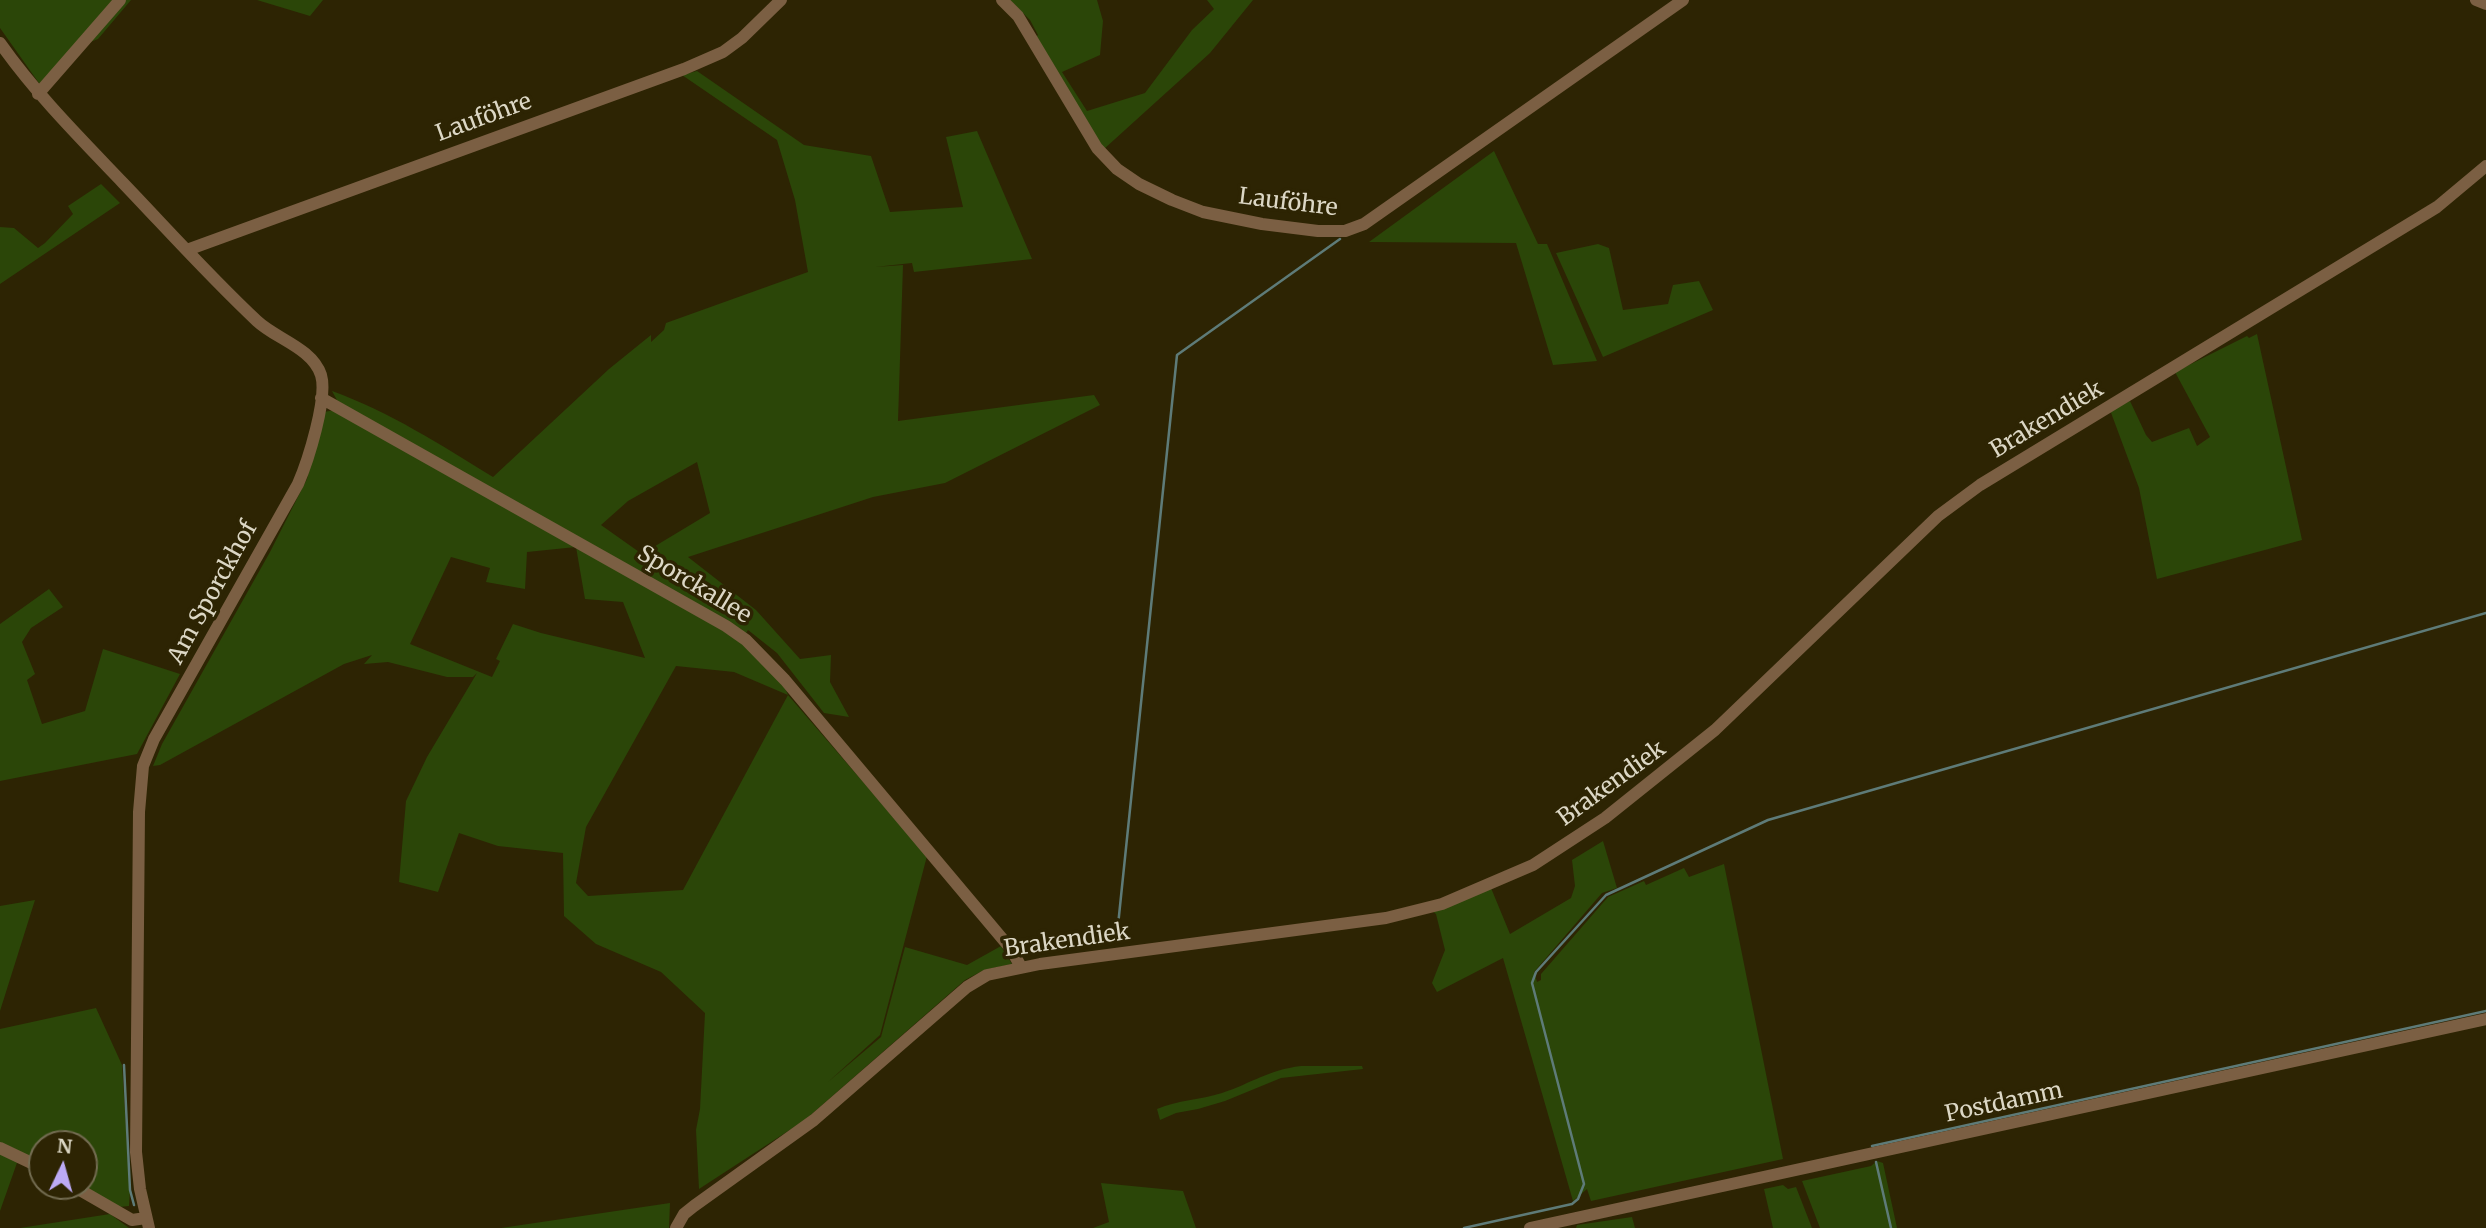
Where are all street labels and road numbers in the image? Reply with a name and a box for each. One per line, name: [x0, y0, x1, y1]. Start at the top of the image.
street label: Lauföhre: [432, 88, 536, 148]
street label: Lauföhre: [1237, 183, 1339, 223]
street label: Brakendiek: [1986, 376, 2108, 464]
street label: Am Sporckhof: [162, 517, 264, 669]
street label: Sporckallee: [632, 540, 756, 630]
street label: Brakendiek: [1553, 736, 1671, 832]
street label: Brakendiek: [1002, 919, 1132, 963]
street label: Postdamm: [1943, 1077, 2065, 1129]

